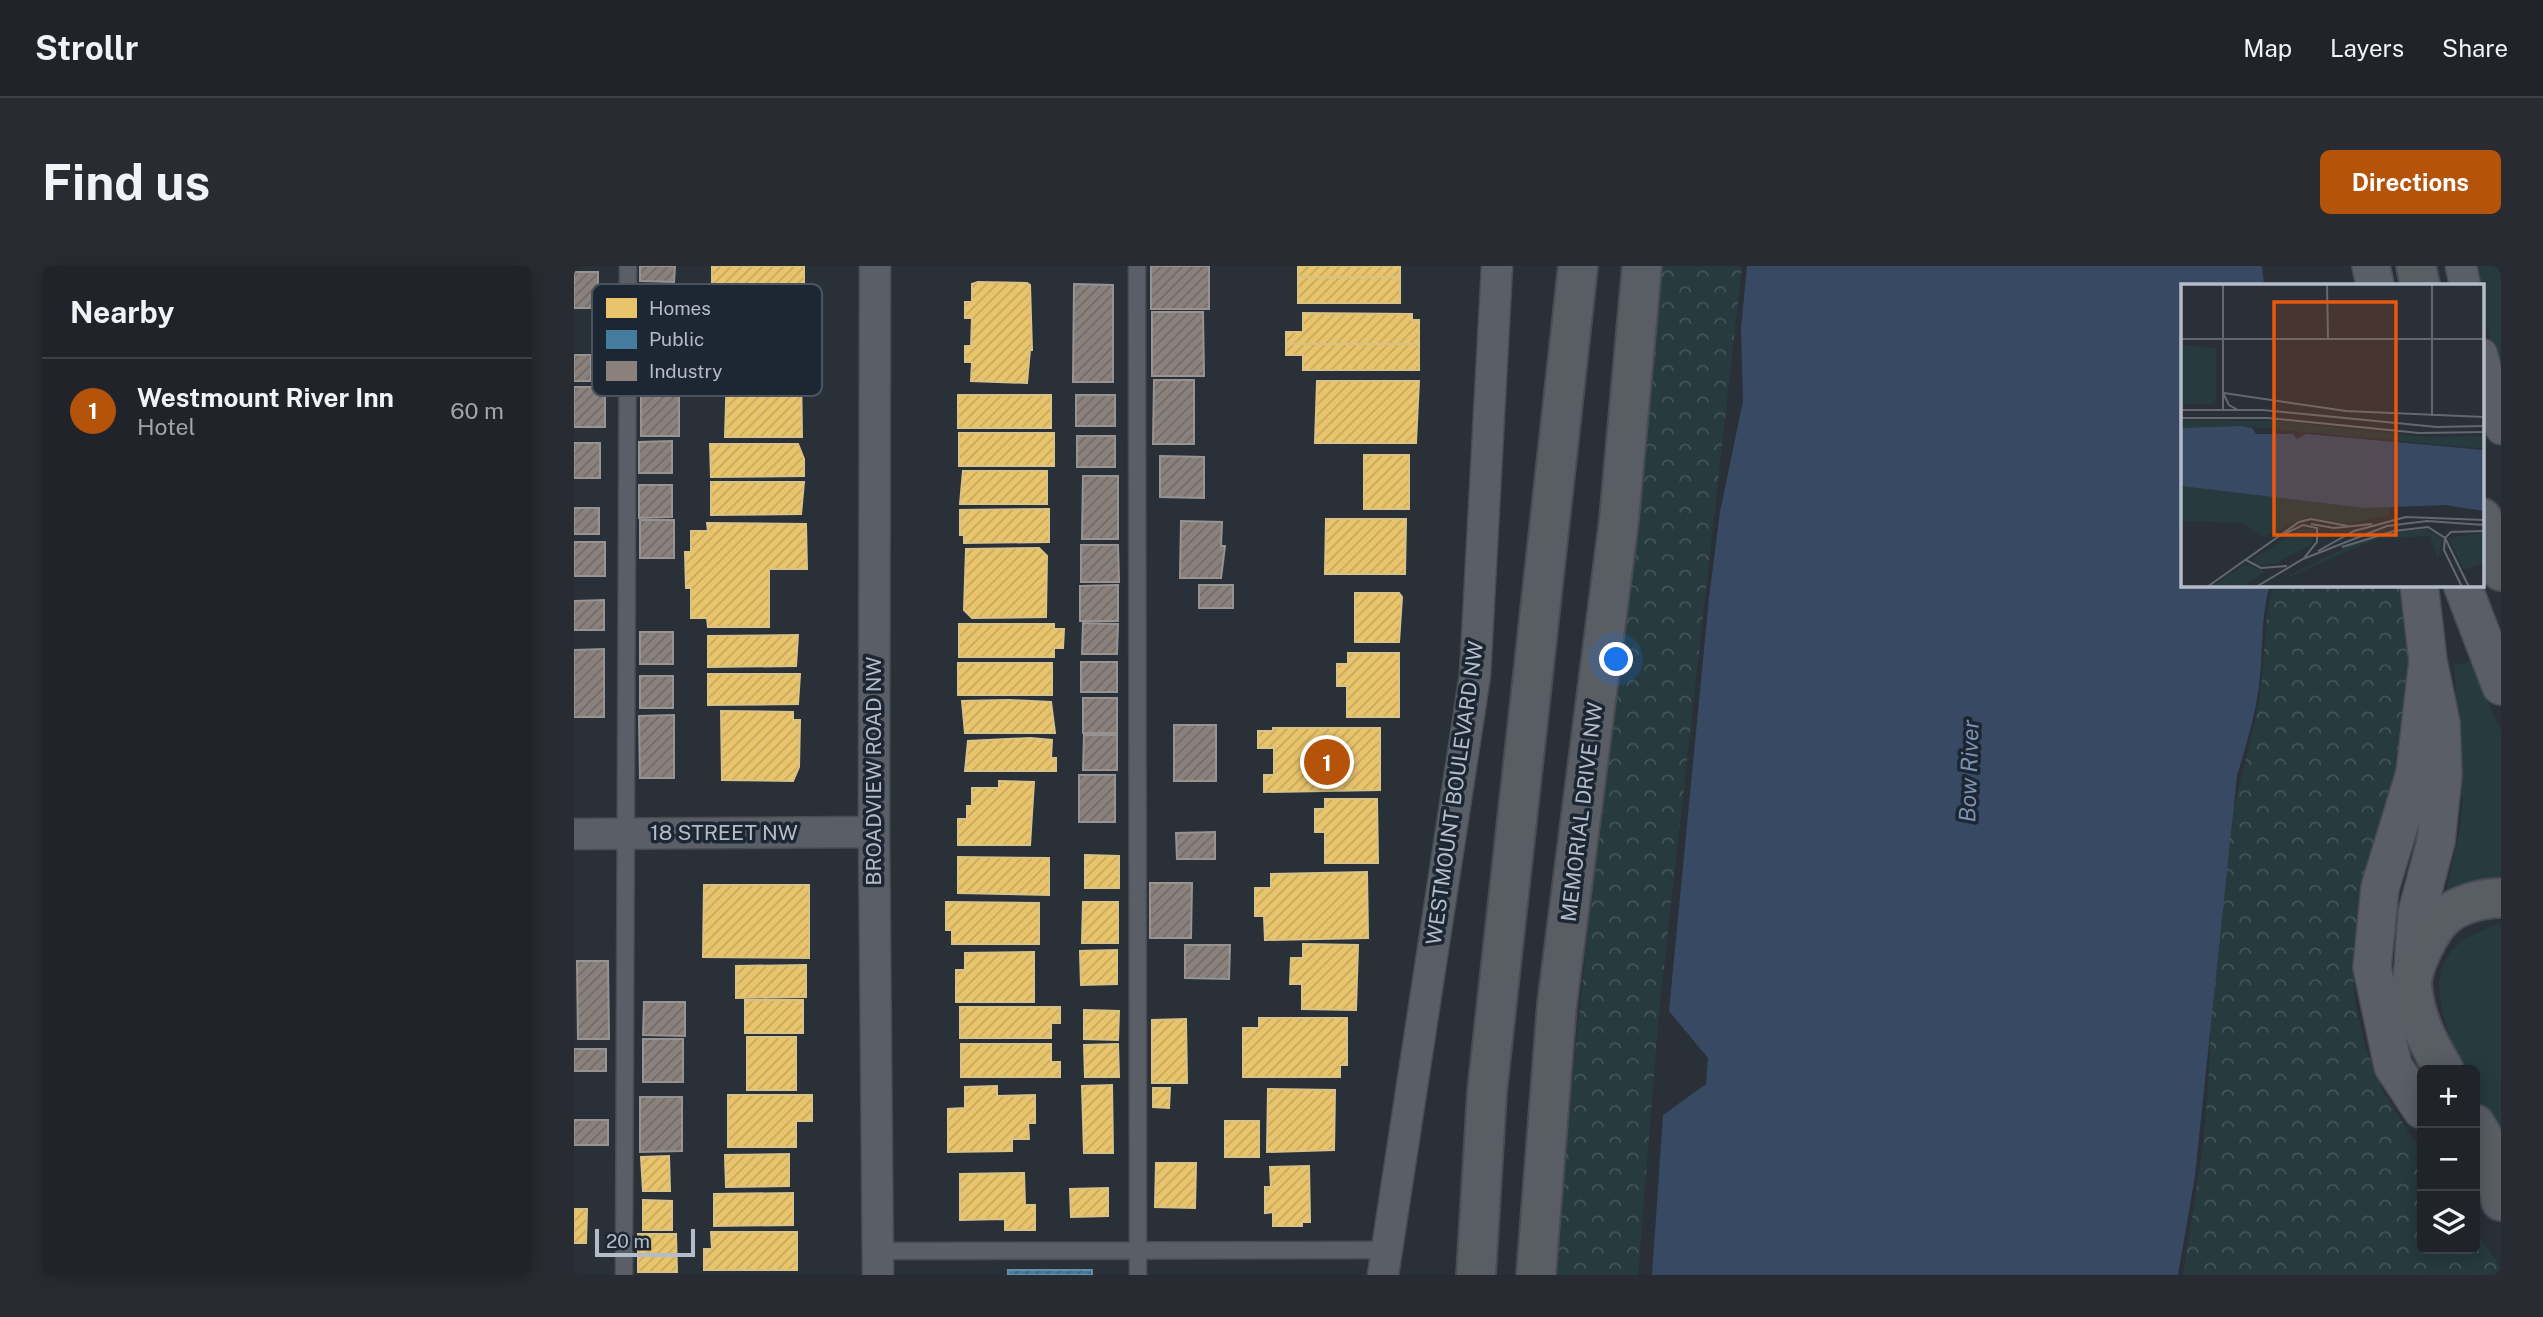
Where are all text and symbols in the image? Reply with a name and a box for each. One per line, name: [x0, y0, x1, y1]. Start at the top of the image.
text: Strollr: [35, 29, 138, 67]
text: Map: [2243, 34, 2292, 62]
text: Layers: [2330, 34, 2404, 62]
text: Share: [2442, 34, 2508, 62]
button: Directions: [2320, 150, 2501, 214]
text: Find us: [42, 153, 210, 211]
legend: [592, 284, 822, 396]
inset map: [2181, 284, 2484, 586]
text: Nearby: [70, 294, 174, 330]
text: Homes: [649, 297, 711, 319]
text: Public: [649, 328, 704, 350]
text: Industry: [649, 360, 722, 382]
text: Westmount River Inn: [137, 382, 394, 413]
text: 1: [88, 397, 98, 424]
text: 60 m: [450, 397, 504, 424]
text: Hotel: [137, 413, 196, 440]
street label: WESTMOUNT BOULEVARD NW: [1421, 639, 1488, 946]
your location: [1599, 642, 1633, 676]
street label: BROADVIEW ROAD NW: [861, 656, 886, 886]
street label: MEMORIAL DRIVE NW: [1556, 701, 1607, 923]
water label: Bow River: [1953, 719, 1984, 823]
pin: 1: [1304, 736, 1350, 788]
street label: 18 STREET NW: [650, 820, 798, 845]
map controls: [2417, 1065, 2480, 1254]
button: +: [2417, 1065, 2480, 1128]
button: −: [2417, 1128, 2480, 1191]
button: layers: [2417, 1191, 2480, 1254]
scale bar: [595, 1226, 695, 1258]
text: 20 m: [606, 1230, 650, 1252]

